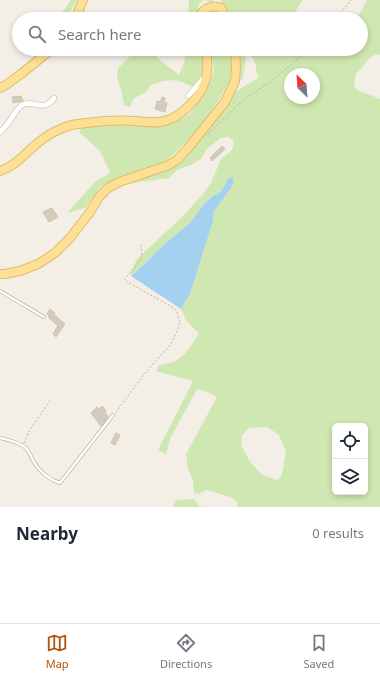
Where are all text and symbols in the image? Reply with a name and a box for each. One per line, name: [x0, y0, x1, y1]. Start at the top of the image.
search box: [12, 12, 368, 56]
icon: search: [26, 23, 48, 45]
text: Search here: [58, 24, 141, 44]
north arrow: [284, 68, 320, 104]
map controls: [332, 423, 368, 495]
button: locate: [332, 423, 368, 459]
button: layers: [332, 459, 368, 495]
text: Nearby: [16, 522, 78, 545]
text: 0 results: [312, 524, 364, 542]
tab: Map: [46, 632, 69, 671]
tab: Directions: [160, 632, 212, 671]
tab: Saved: [304, 632, 334, 671]

